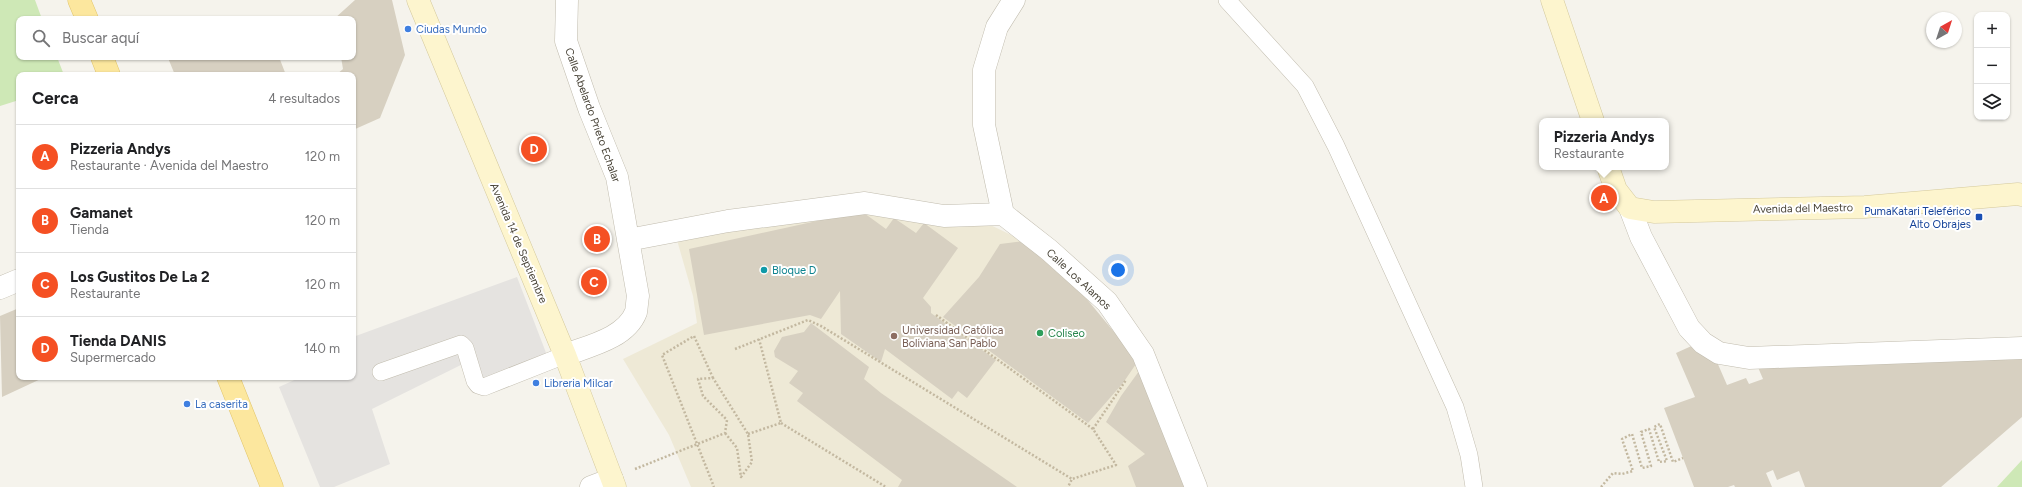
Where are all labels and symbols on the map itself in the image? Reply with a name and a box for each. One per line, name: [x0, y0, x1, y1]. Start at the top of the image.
north arrow: [1926, 12, 1962, 48]
place label: Ciudas Mundo: [416, 23, 487, 36]
marker: Ciudas Mundo: [403, 24, 413, 34]
street label: Calle Abelardo Prieto Echalar: [562, 46, 623, 184]
pin: D: [521, 134, 547, 164]
street label: Avenida 14 de Septiembre: [487, 181, 550, 305]
pin: A: [1591, 183, 1617, 213]
street label: Avenida del Maestro: [1753, 201, 1853, 216]
place label: PumaKatari Teleférico Alto Obrajes: [1864, 205, 1971, 231]
marker: PumaKatari Teleférico Alto Obrajes: [1974, 212, 1984, 222]
pin: B: [584, 224, 610, 254]
street label: Calle Los Alamos: [1044, 246, 1114, 313]
your location: [1108, 260, 1128, 280]
place label: Bloque D: [772, 264, 817, 277]
marker: Bloque D: [759, 265, 769, 275]
pin: C: [581, 267, 607, 297]
place label: Universidad Católica Boliviana San Pablo: [902, 324, 1003, 350]
place label: Coliseo: [1048, 327, 1085, 340]
marker: Coliseo: [1035, 328, 1045, 338]
marker: Universidad Católica Boliviana San Pablo: [889, 331, 899, 341]
place label: Libreria Milcar: [544, 377, 613, 390]
marker: Libreria Milcar: [531, 378, 541, 388]
place label: La caserita: [195, 398, 248, 411]
marker: La caserita: [182, 399, 192, 409]

